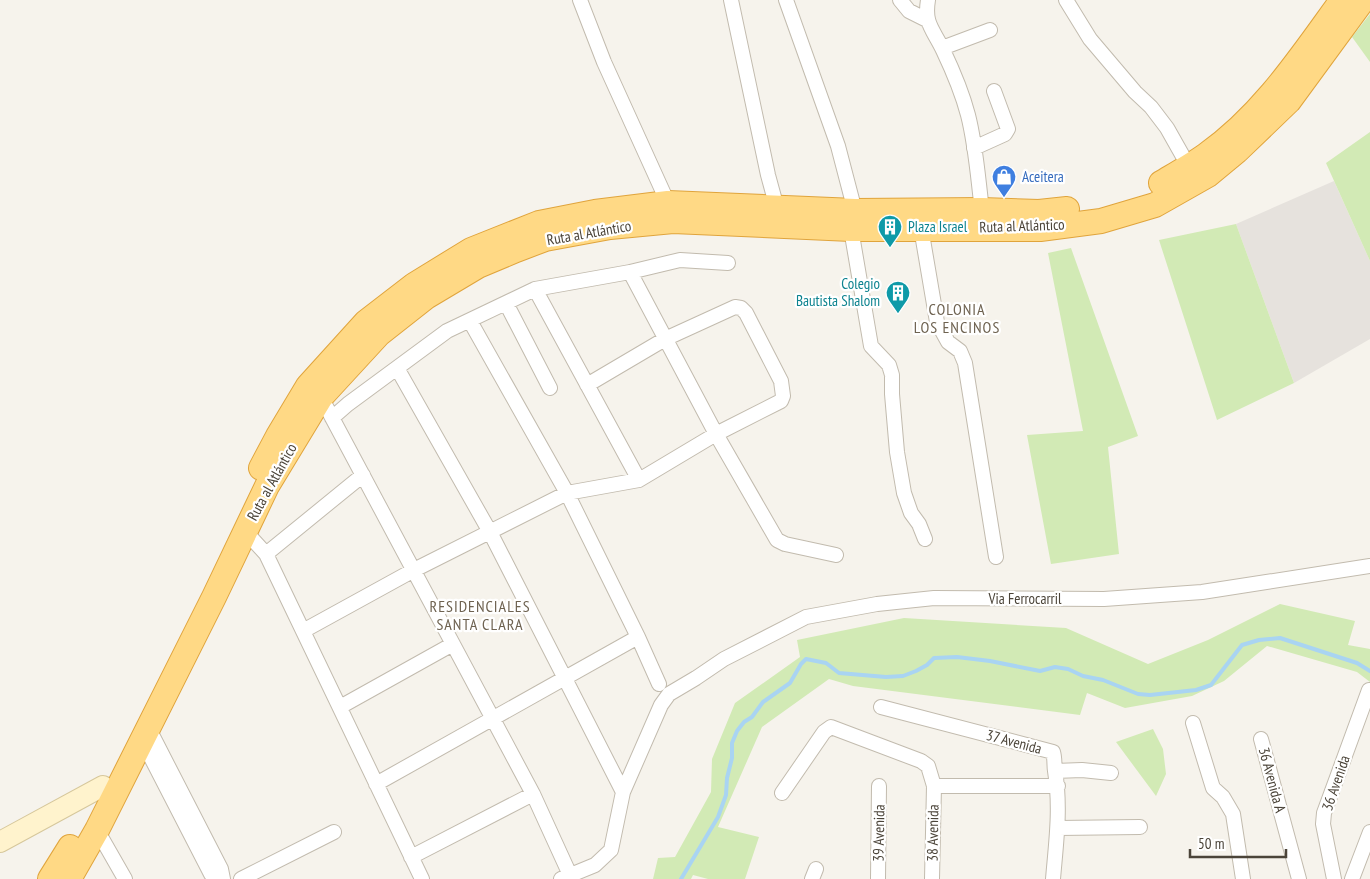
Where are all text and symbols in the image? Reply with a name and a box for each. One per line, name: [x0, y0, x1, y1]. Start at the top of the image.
shop icon: Aceitera: [991, 164, 1017, 198]
place label: Aceitera: [1022, 167, 1064, 186]
building icon: Plaza Israel: [877, 214, 903, 248]
street label: Ruta al Atlántico: [979, 215, 1065, 236]
street label: Ruta al Atlántico: [545, 216, 633, 249]
place label: Plaza Israel: [908, 217, 968, 236]
place label: Colegio Bautista Shalom: [796, 274, 880, 310]
building icon: Colegio Bautista Shalom: [885, 280, 911, 314]
district label: COLONIA LOS ENCINOS: [914, 299, 1000, 337]
street label: Ruta al Atlántico: [243, 440, 301, 524]
street label: Via Ferrocarril: [988, 589, 1062, 608]
district label: RESIDENCIALES SANTA CLARA: [430, 596, 530, 634]
street label: 37 Avenida: [984, 725, 1044, 758]
street label: 36 Avenida A: [1255, 745, 1291, 816]
street label: 36 Avenida: [1317, 753, 1354, 813]
street label: 39 Avenida: [869, 804, 888, 862]
street label: 38 Avenida: [923, 804, 942, 862]
scale bar: [1190, 826, 1286, 858]
text: 50 m: [1198, 834, 1224, 853]

